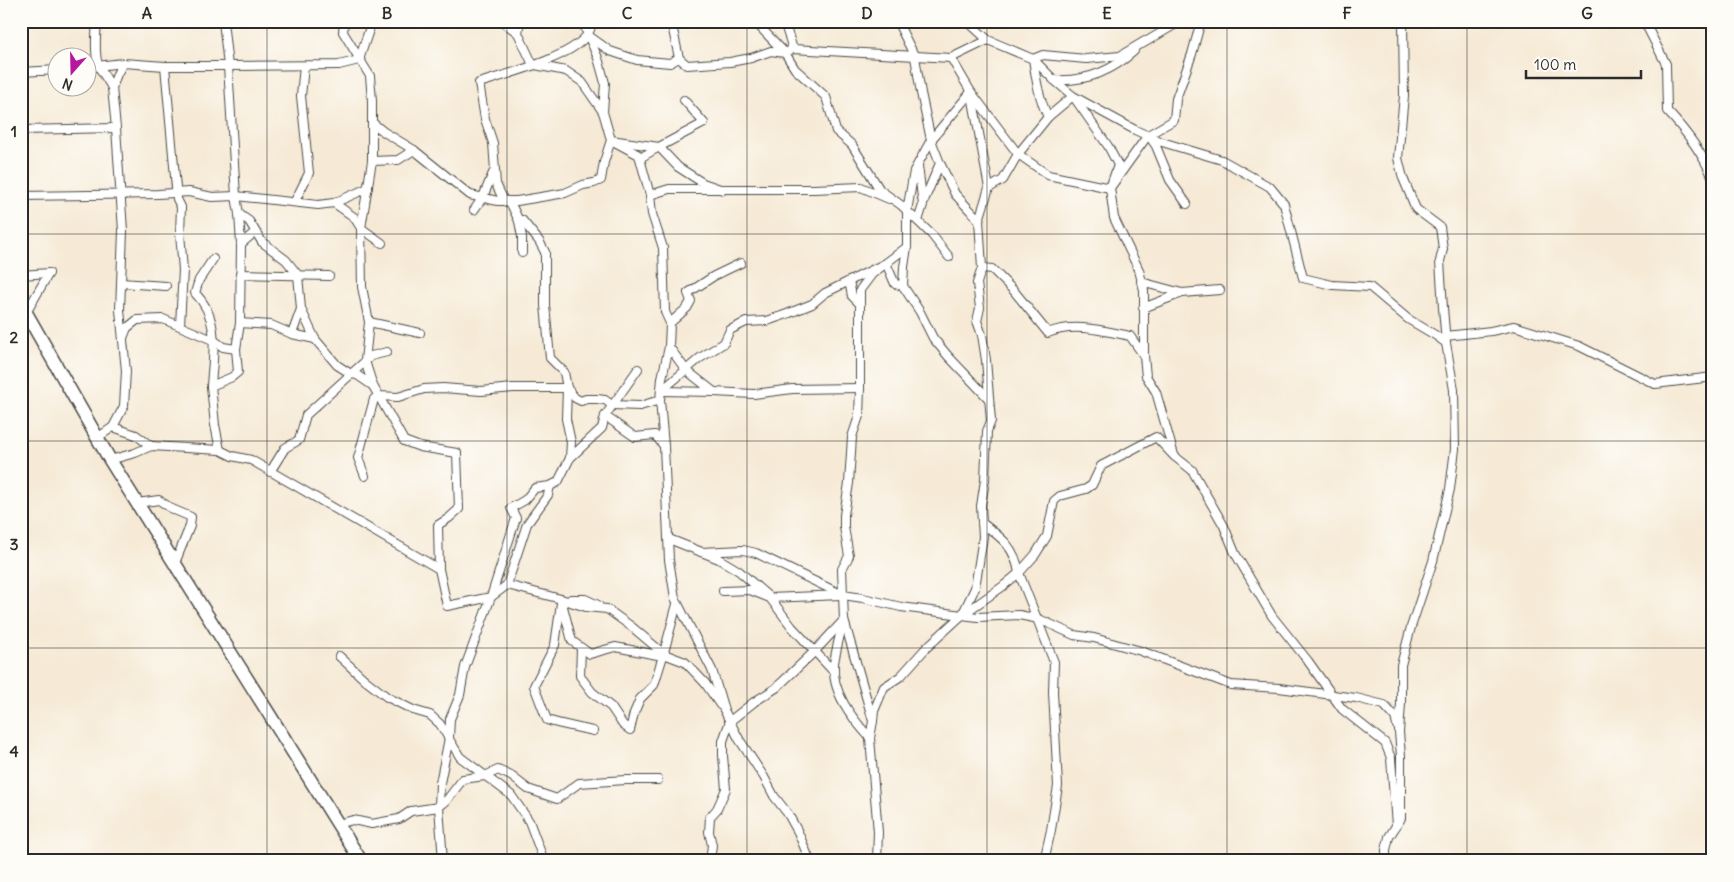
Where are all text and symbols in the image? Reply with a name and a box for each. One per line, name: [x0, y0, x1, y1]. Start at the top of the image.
text: A: [142, 3, 152, 23]
text: B: [382, 3, 393, 23]
text: C: [622, 3, 633, 23]
text: D: [861, 3, 873, 23]
text: E: [1102, 3, 1112, 23]
text: F: [1342, 3, 1352, 23]
text: G: [1581, 3, 1593, 23]
north arrow: [48, 48, 98, 98]
scale bar: [1526, 48, 1642, 80]
text: 100 m: [1534, 55, 1576, 74]
text: N: [60, 74, 75, 94]
text: 1: [11, 121, 17, 141]
text: 2: [10, 327, 19, 347]
text: 3: [9, 534, 19, 554]
text: 4: [9, 741, 19, 761]

